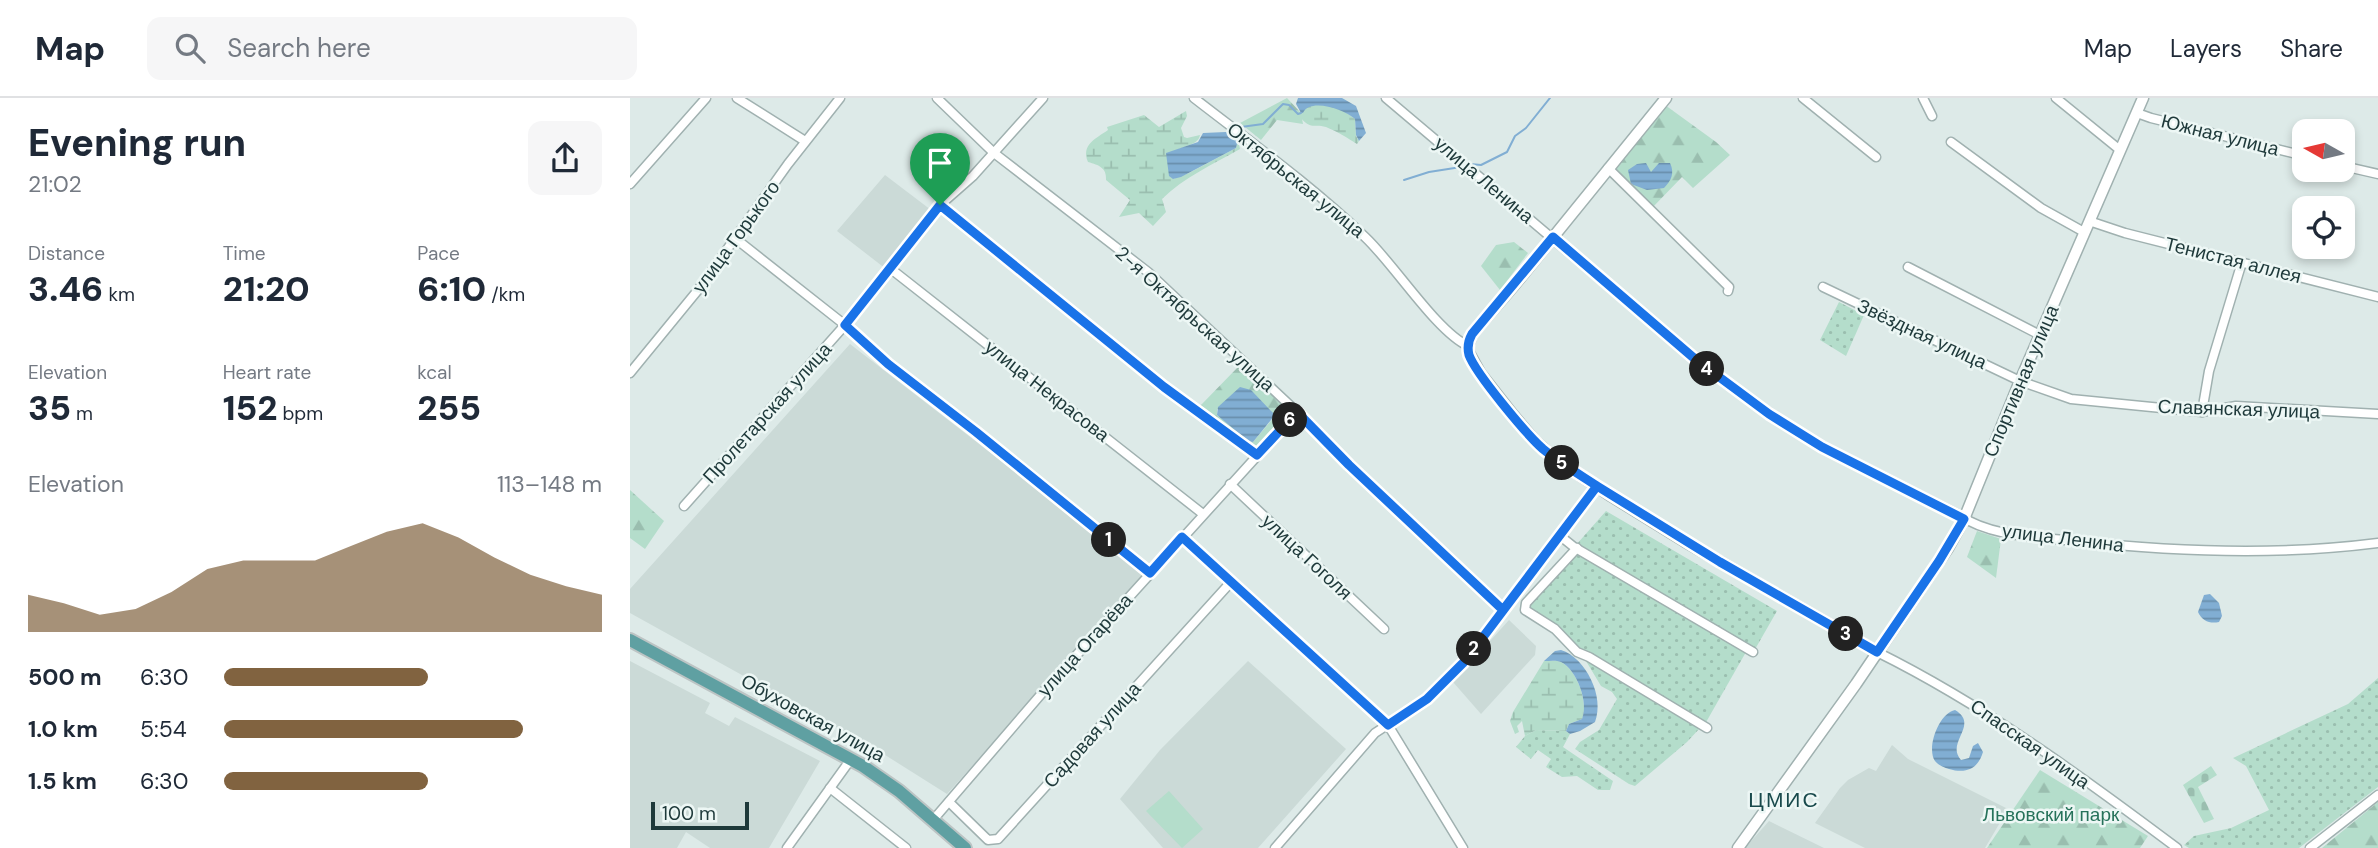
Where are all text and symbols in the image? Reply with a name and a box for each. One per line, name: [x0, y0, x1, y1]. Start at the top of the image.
search box: [147, 17, 637, 80]
text: Map: [35, 27, 105, 70]
icon: search: [171, 29, 209, 67]
text: Search here: [227, 31, 371, 65]
text: Map: [2084, 33, 2132, 64]
text: Layers: [2170, 33, 2242, 64]
text: Share: [2280, 33, 2343, 64]
street label: Южная улица: [2158, 108, 2282, 162]
street label: Октябрьская улица: [1222, 117, 1370, 243]
text: Evening run: [28, 118, 246, 168]
north arrow: [2292, 119, 2356, 182]
map controls: [2292, 119, 2355, 259]
button: share: [528, 121, 602, 195]
street label: улица Ленина: [1429, 131, 1539, 229]
pin: [910, 133, 970, 205]
icon: arrive: [921, 144, 959, 182]
text: 21:02: [28, 169, 82, 199]
street label: улица Горького: [687, 176, 785, 298]
button: locate: [2292, 196, 2355, 259]
street label: Тенистая аллея: [2162, 231, 2304, 289]
text: Distance: [28, 241, 105, 266]
text: Time: [223, 241, 266, 266]
text: Pace: [417, 241, 460, 266]
street label: 2-я Октябрьская улица: [1110, 241, 1280, 398]
text: 3.46: [28, 266, 103, 312]
text: 21:20: [223, 266, 310, 312]
text: 6:10: [417, 266, 486, 312]
text: km: [103, 282, 135, 307]
text: /km: [486, 282, 525, 307]
street label: Звёздная улица: [1853, 293, 1991, 375]
street label: Спортивная улица: [1978, 301, 2064, 461]
street label: улица Некрасова: [980, 334, 1115, 448]
street label: Пролетарская улица: [697, 337, 837, 489]
pin: 4: [1690, 352, 1724, 386]
text: 4: [1700, 356, 1713, 381]
text: Elevation: [28, 360, 107, 385]
text: Heart rate: [223, 360, 311, 385]
text: kcal: [417, 360, 452, 385]
text: 35: [28, 385, 71, 431]
text: 152: [223, 385, 277, 431]
text: 255: [417, 385, 481, 431]
street label: Славянская улица: [2157, 394, 2321, 424]
text: m: [71, 401, 93, 426]
text: bpm: [277, 401, 323, 426]
pin: 6: [1272, 402, 1308, 438]
text: 6: [1283, 407, 1296, 432]
pin: 5: [1544, 446, 1580, 480]
text: 5: [1556, 450, 1567, 475]
text: Elevation: [28, 469, 124, 499]
text: 113–148 m: [497, 469, 602, 499]
street label: улица Гоголя: [1256, 509, 1358, 605]
street label: улица Ленина: [2001, 518, 2126, 558]
pin: 1: [1092, 522, 1126, 558]
text: 1: [1105, 527, 1112, 552]
street label: улица Огарёва: [1032, 588, 1138, 702]
pin: 3: [1828, 616, 1864, 652]
text: 3: [1840, 621, 1851, 646]
pin: 2: [1456, 632, 1492, 666]
text: 2: [1468, 636, 1479, 661]
text: 500 m: [28, 662, 102, 692]
text: 6:30: [140, 662, 188, 692]
street label: Обуховская улица: [737, 668, 890, 768]
street label: Садовая улица: [1038, 676, 1146, 793]
street label: Спасская улица: [1965, 693, 2095, 795]
text: 1.0 km: [28, 714, 98, 744]
text: 5:54: [140, 714, 187, 744]
text: 1.5 km: [28, 766, 97, 796]
text: 6:30: [140, 766, 188, 796]
district label: ЦМИС: [1748, 786, 1820, 814]
scale bar: [651, 799, 749, 831]
text: 100 m: [662, 801, 716, 826]
park label: Львовский парк: [1983, 802, 2120, 827]

